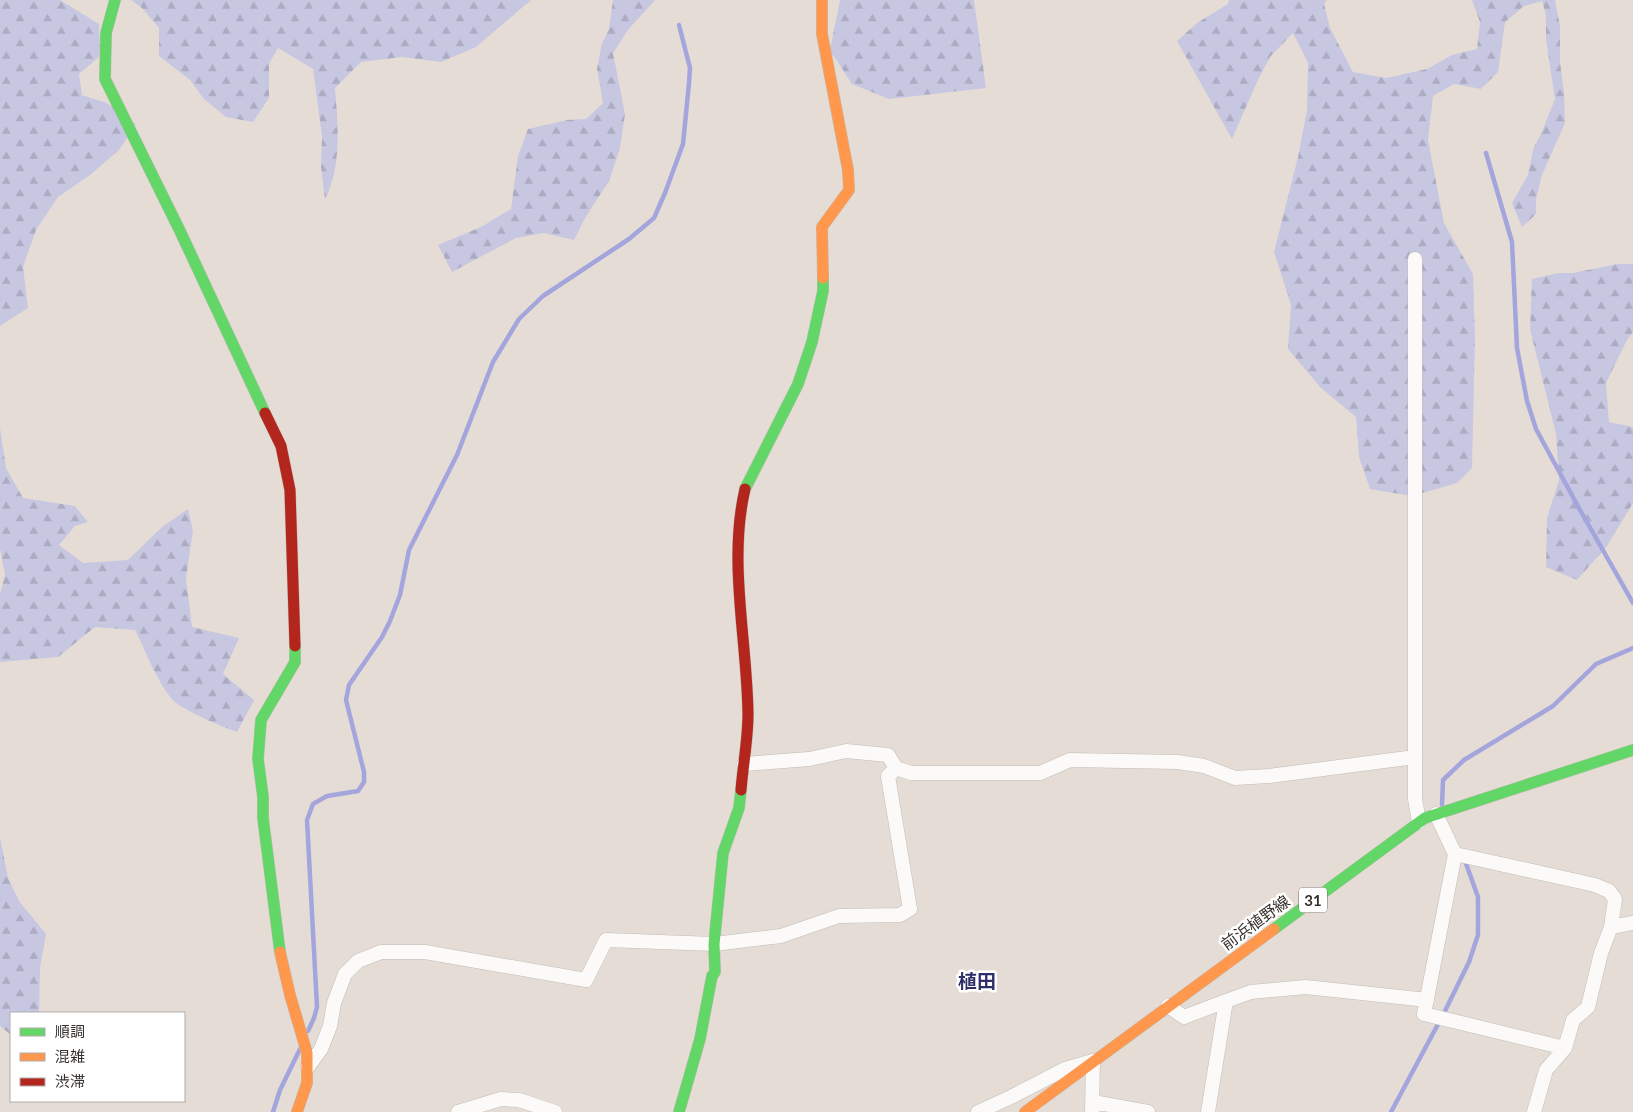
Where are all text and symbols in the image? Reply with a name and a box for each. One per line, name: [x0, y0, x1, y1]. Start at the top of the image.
road number: 31: [1299, 888, 1327, 912]
street label: 前浜植野線: [1217, 891, 1293, 953]
district label: 植田: [958, 969, 996, 992]
legend: [10, 1012, 185, 1102]
text: 順調: [55, 1022, 85, 1040]
text: 混雑: [55, 1047, 85, 1065]
text: 渋滞: [55, 1072, 85, 1090]

